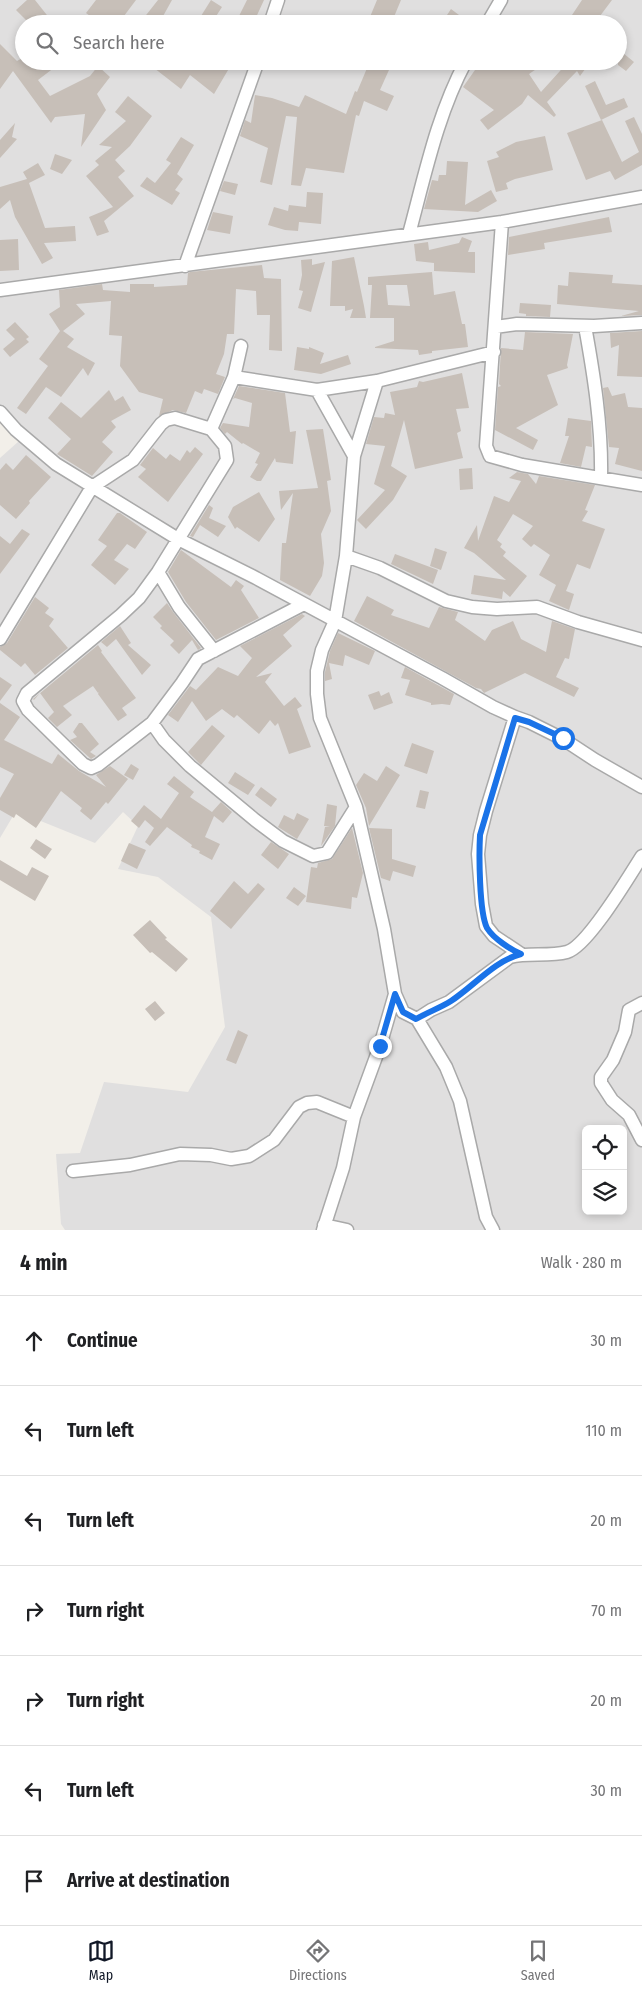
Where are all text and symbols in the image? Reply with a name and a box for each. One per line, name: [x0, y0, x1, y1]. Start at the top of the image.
search box: [15, 15, 627, 70]
icon: search: [33, 29, 61, 57]
text: Search here: [73, 31, 165, 54]
route start: [552, 727, 575, 750]
route end: [369, 1035, 392, 1058]
map controls: [582, 1125, 627, 1215]
button: locate: [582, 1125, 627, 1170]
button: layers: [582, 1170, 627, 1215]
text: 4 min: [20, 1250, 68, 1276]
text: Walk · 280 m: [541, 1253, 622, 1272]
icon: ahead: [20, 1327, 48, 1355]
text: Continue: [67, 1329, 138, 1352]
text: 30 m: [590, 1331, 622, 1350]
icon: left: [20, 1417, 48, 1445]
text: Turn left: [67, 1419, 134, 1442]
text: 110 m: [585, 1421, 622, 1440]
icon: left: [20, 1507, 48, 1535]
text: Turn left: [67, 1509, 134, 1532]
text: 20 m: [591, 1511, 622, 1530]
icon: right: [20, 1597, 48, 1625]
text: Turn right: [67, 1599, 144, 1622]
text: 70 m: [591, 1601, 622, 1620]
icon: right: [20, 1687, 48, 1715]
text: Turn right: [67, 1689, 144, 1712]
text: 20 m: [591, 1691, 622, 1710]
icon: left: [20, 1777, 48, 1805]
text: Turn left: [67, 1779, 134, 1802]
text: 30 m: [590, 1781, 622, 1800]
icon: arrive: [20, 1867, 48, 1895]
text: Arrive at destination: [67, 1869, 230, 1892]
tab: Map: [87, 1937, 115, 1984]
tab: Directions: [289, 1937, 347, 1984]
tab: Saved: [521, 1937, 555, 1984]

